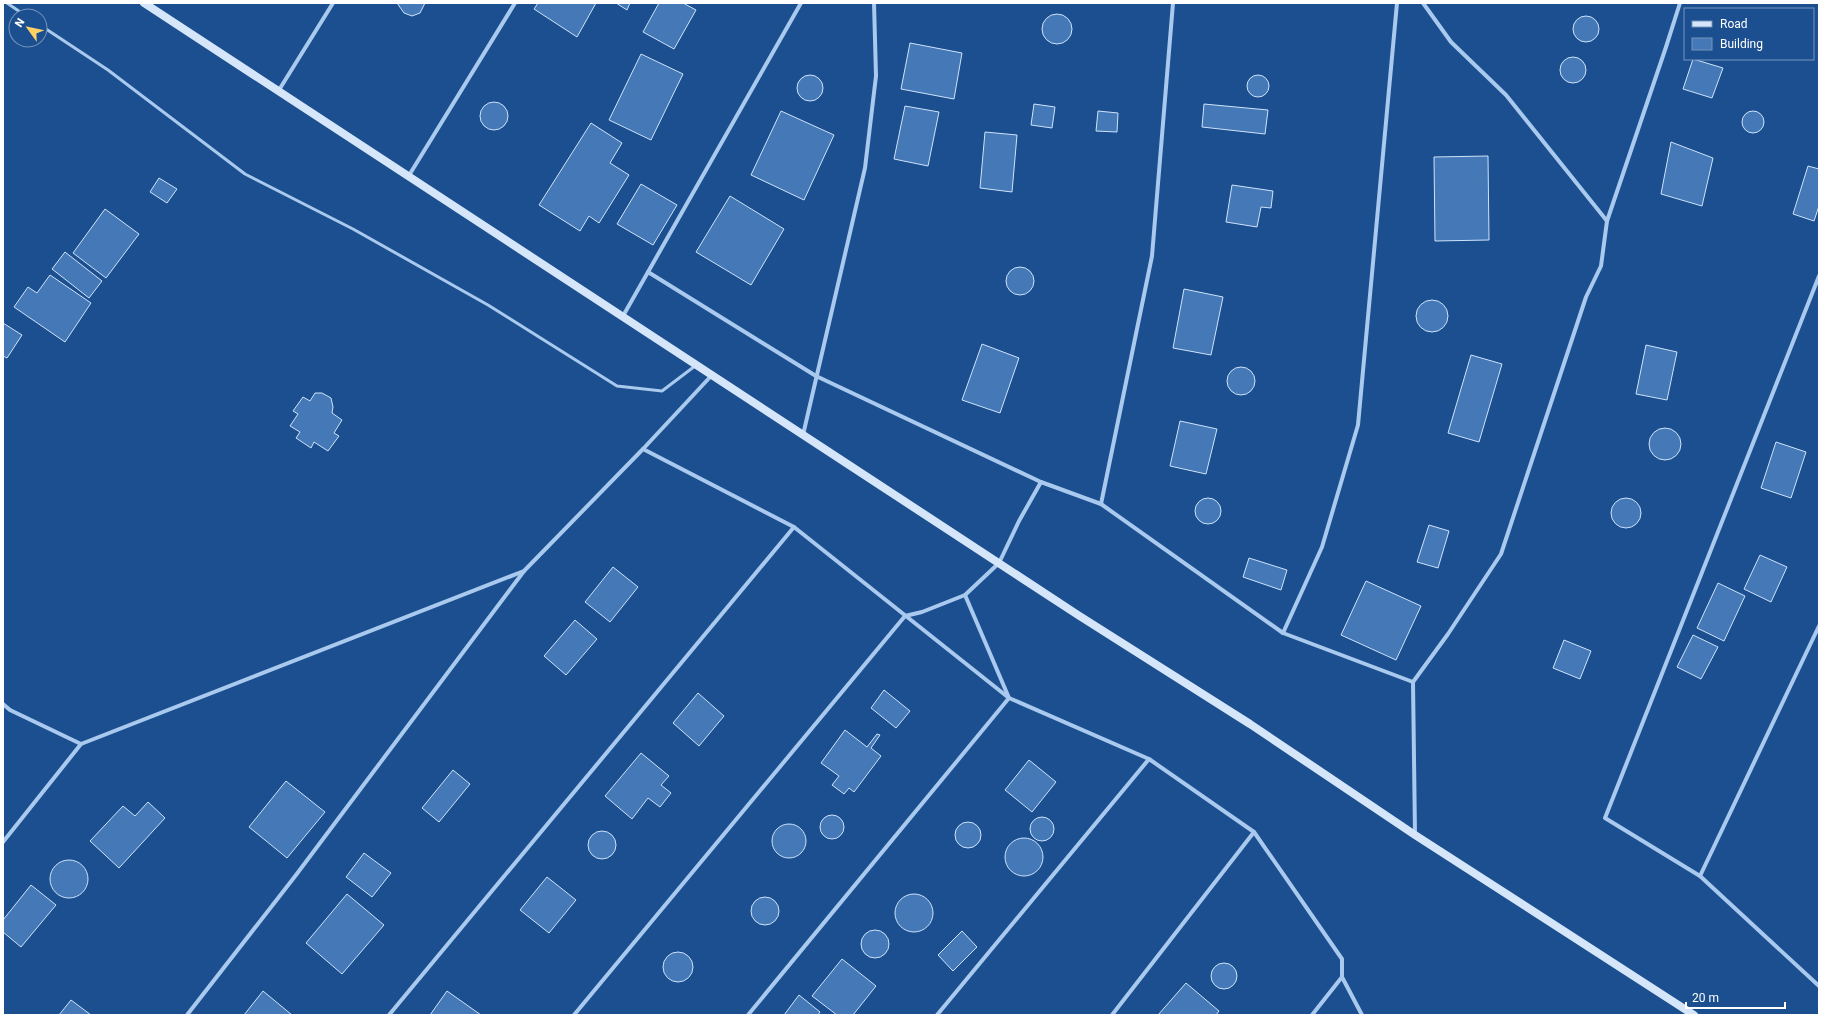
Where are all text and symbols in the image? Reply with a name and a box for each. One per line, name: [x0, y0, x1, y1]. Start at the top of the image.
north arrow: [8, 8, 48, 48]
legend: [1684, 8, 1814, 60]
text: N: [12, 16, 28, 30]
text: Road: [1720, 17, 1748, 31]
text: Building: [1720, 37, 1763, 51]
scale bar: [1686, 984, 1785, 1010]
text: 20 m: [1692, 991, 1719, 1005]

